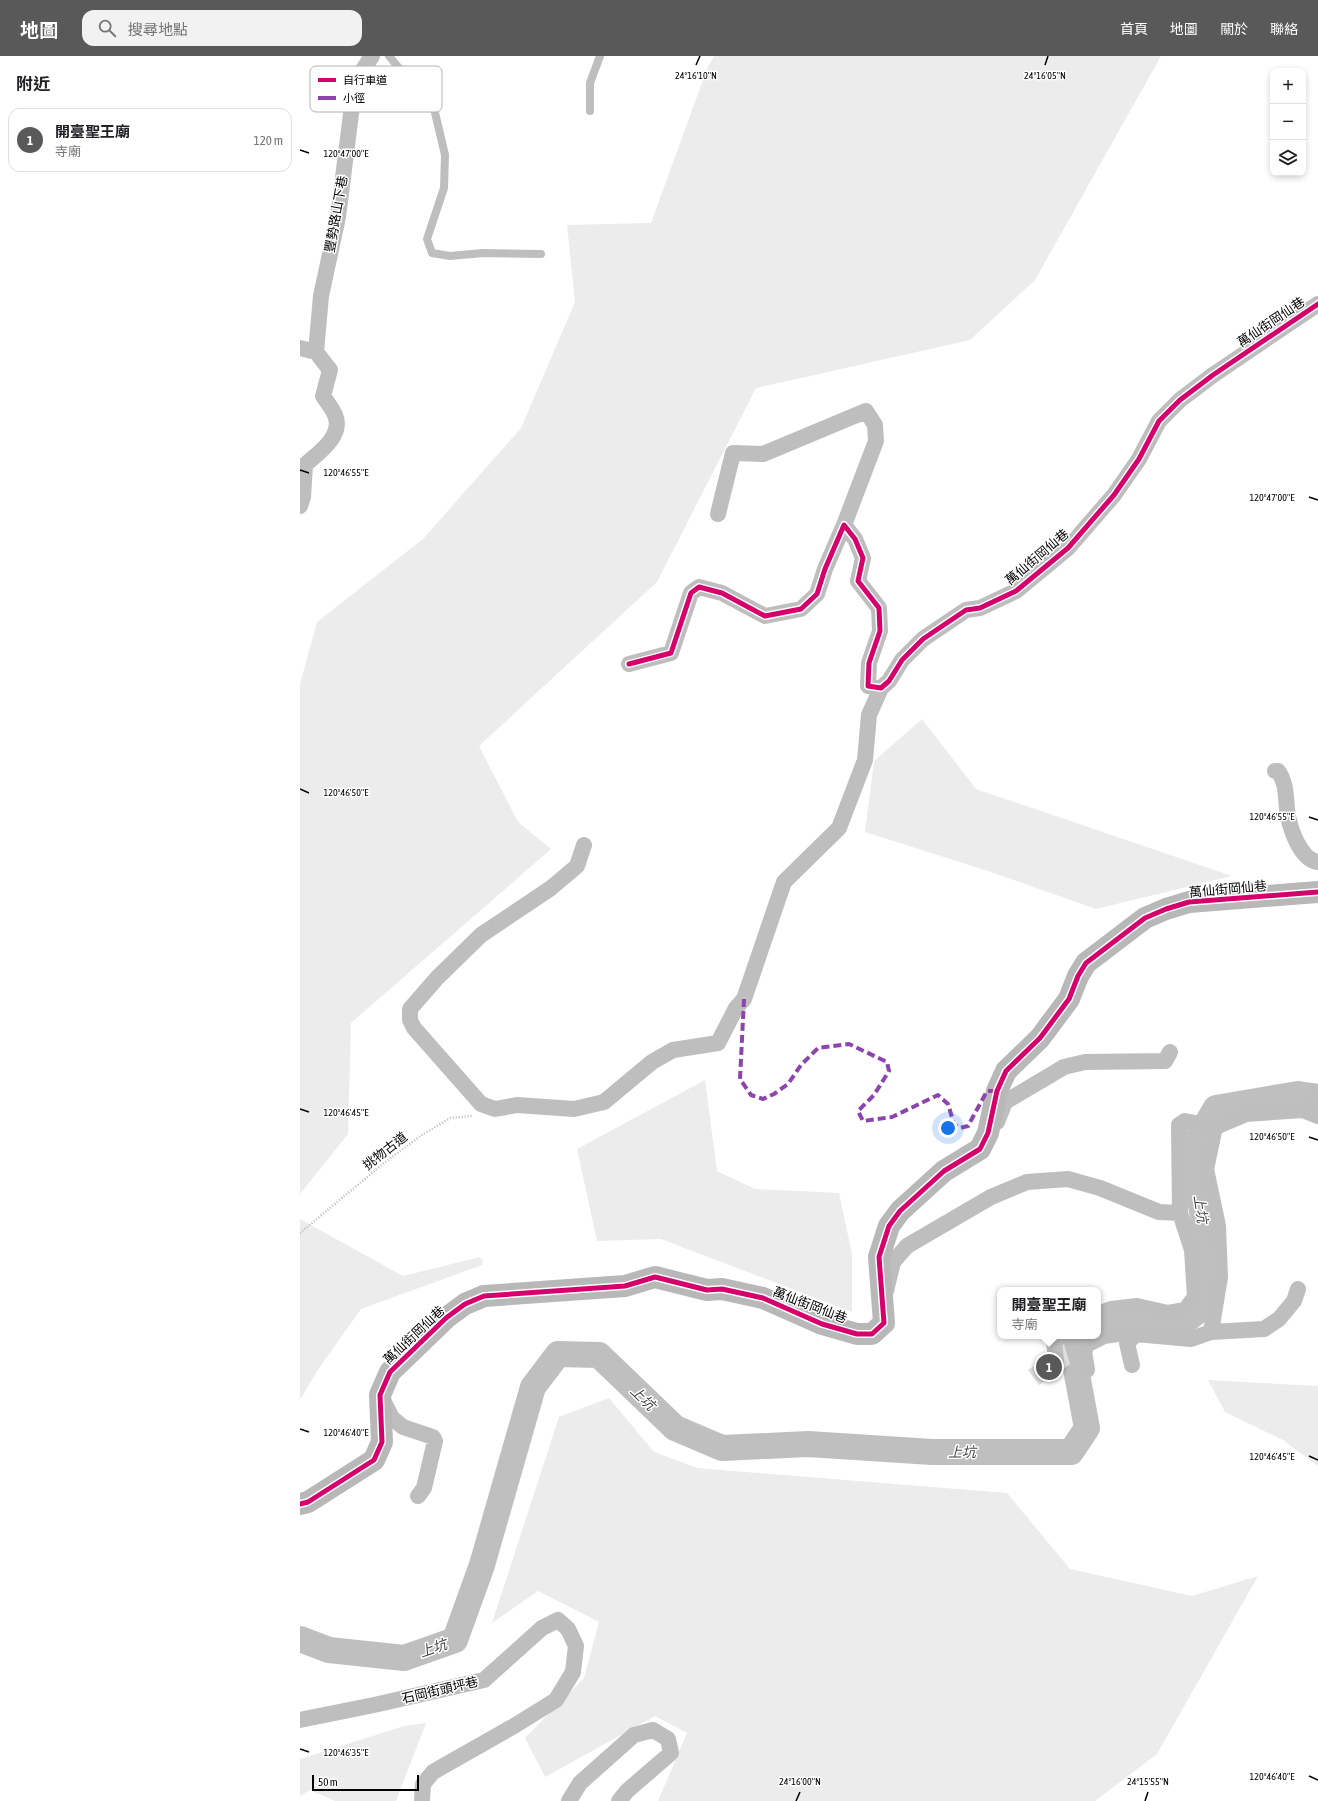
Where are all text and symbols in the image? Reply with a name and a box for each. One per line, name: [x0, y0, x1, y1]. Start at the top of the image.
search box: [82, 10, 362, 46]
icon: search: [96, 17, 118, 39]
text: 地圖: [20, 19, 58, 41]
text: 搜尋地點: [128, 21, 188, 38]
text: 首頁: [1120, 21, 1148, 37]
text: 地圖: [1170, 21, 1198, 37]
text: 關於: [1220, 21, 1248, 37]
text: 聯絡: [1270, 21, 1298, 37]
legend: [310, 66, 442, 112]
map controls: [1270, 68, 1306, 176]
button: +: [1270, 68, 1306, 104]
text: 24°16'10"N: [675, 70, 717, 81]
text: 24°16'05"N: [1024, 70, 1066, 81]
text: 附近: [16, 74, 50, 94]
text: 自行車道: [343, 74, 387, 86]
text: 小徑: [343, 92, 365, 104]
button: −: [1270, 104, 1306, 140]
text: 開臺聖王廟: [55, 123, 130, 140]
text: 1: [27, 133, 33, 148]
text: 120 m: [254, 133, 283, 148]
button: layers: [1270, 140, 1306, 176]
text: 寺廟: [55, 144, 81, 159]
text: 120°47'00"E: [324, 148, 369, 159]
street label: 豐勢路山下巷: [322, 174, 350, 254]
street label: 萬仙街岡仙巷: [1234, 294, 1308, 350]
text: 120°46'55"E: [324, 467, 369, 478]
text: 120°47'00"E: [1250, 492, 1295, 503]
street label: 萬仙街岡仙巷: [1002, 526, 1072, 588]
text: 120°46'50"E: [324, 787, 369, 798]
text: 120°46'55"E: [1250, 811, 1295, 822]
street label: 萬仙街岡仙巷: [1188, 878, 1268, 900]
text: 120°46'45"E: [324, 1107, 369, 1118]
your location: [938, 1118, 958, 1138]
street label: 挑物古道: [360, 1129, 410, 1173]
text: 120°46'50"E: [1250, 1131, 1295, 1142]
water label: 上坑: [1191, 1194, 1211, 1226]
street label: 萬仙街岡仙巷: [771, 1284, 849, 1326]
popup: [997, 1287, 1101, 1339]
text: 開臺聖王廟: [1011, 1296, 1087, 1313]
street label: 萬仙街岡仙巷: [380, 1303, 448, 1367]
text: 寺廟: [1011, 1317, 1038, 1332]
pin: 1: [1036, 1352, 1062, 1382]
water label: 上坑: [627, 1383, 660, 1415]
text: 120°46'40"E: [324, 1427, 369, 1438]
water label: 上坑: [948, 1444, 978, 1460]
text: 120°46'45"E: [1250, 1451, 1295, 1462]
water label: 上坑: [417, 1635, 451, 1660]
street label: 石岡街頭坪巷: [400, 1674, 480, 1706]
text: 120°46'35"E: [324, 1747, 369, 1758]
text: 120°46'40"E: [1250, 1771, 1295, 1782]
scale bar: [312, 1773, 419, 1792]
text: 50 m: [318, 1776, 338, 1788]
text: 24°16'00"N: [779, 1776, 821, 1787]
text: 24°15'55"N: [1127, 1776, 1169, 1787]

